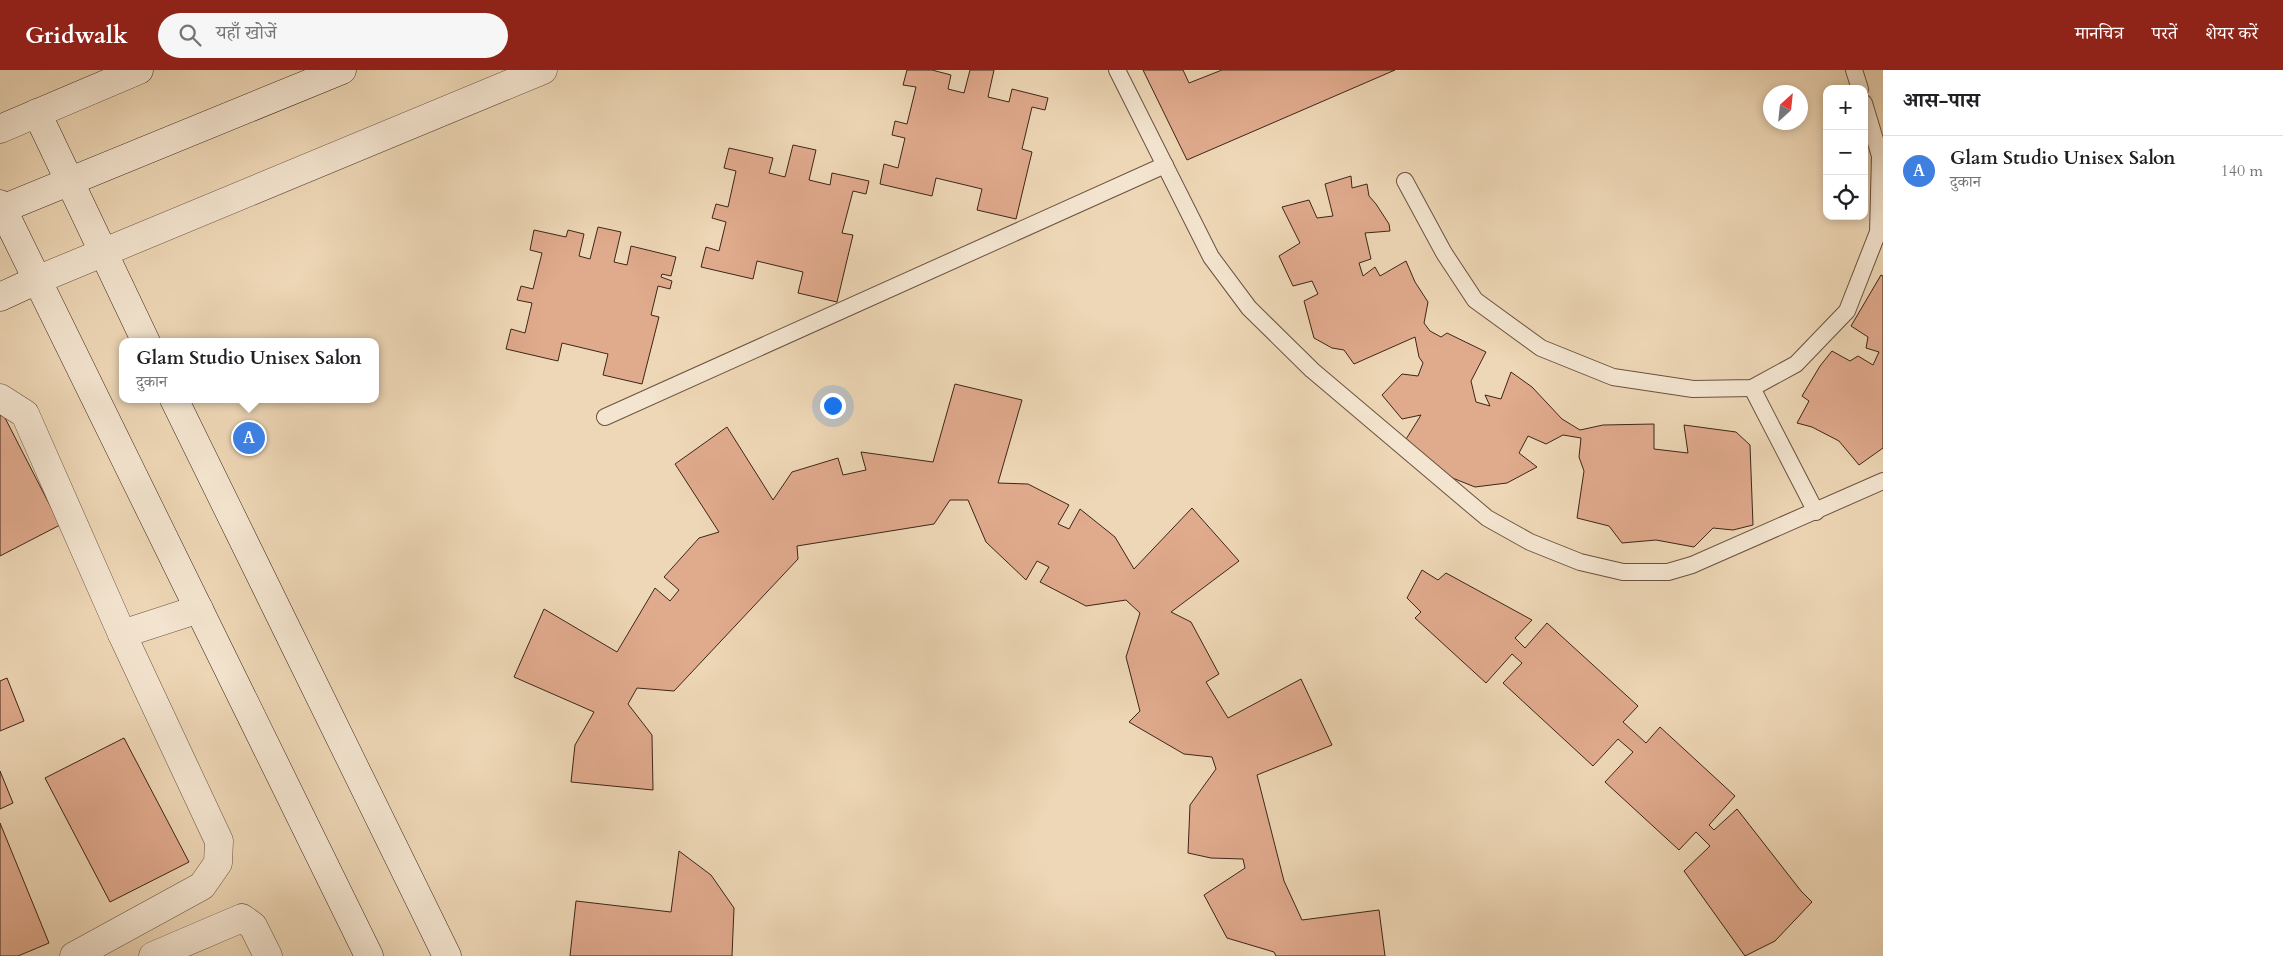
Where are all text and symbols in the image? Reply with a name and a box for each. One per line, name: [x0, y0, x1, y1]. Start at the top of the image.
search box: [158, 13, 508, 58]
text: Gridwalk: [25, 19, 128, 52]
text: यहाँ खोजें: [216, 20, 277, 46]
icon: search: [176, 21, 204, 49]
text: मानचित्र: [2075, 21, 2124, 46]
text: परतें: [2152, 21, 2177, 46]
text: शेयर करें: [2205, 21, 2258, 46]
north arrow: [1763, 85, 1808, 130]
map controls: [1823, 85, 1868, 220]
button: +: [1823, 85, 1868, 130]
text: आस-पास: [1903, 86, 1980, 115]
button: −: [1823, 130, 1868, 175]
text: Glam Studio Unisex Salon: [1950, 145, 2176, 171]
text: A: [1913, 160, 1925, 182]
text: 140 m: [2221, 160, 2263, 182]
text: दुकान: [1950, 171, 1981, 193]
button: locate: [1823, 175, 1868, 220]
popup: [119, 338, 379, 403]
text: Glam Studio Unisex Salon: [136, 345, 362, 371]
text: दुकान: [136, 371, 167, 393]
your location: [820, 393, 846, 419]
pin: A: [233, 419, 265, 457]

